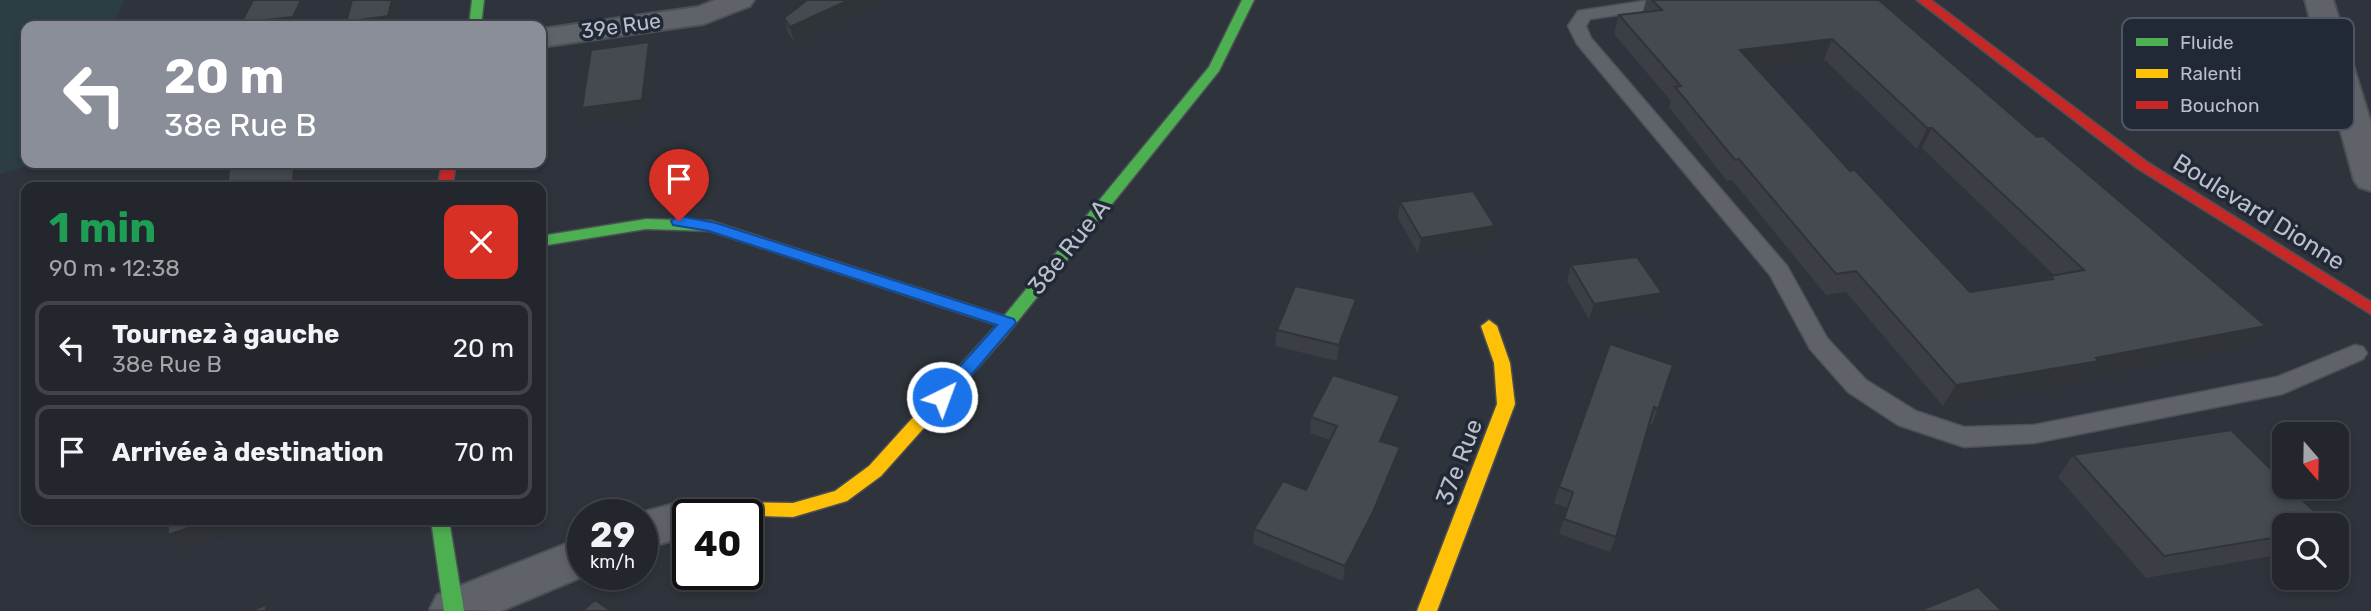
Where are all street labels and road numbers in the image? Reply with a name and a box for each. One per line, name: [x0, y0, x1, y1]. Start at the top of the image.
street label: 39e Rue: [580, 8, 662, 43]
street label: Boulevard Dionne: [2168, 148, 2350, 276]
street label: 38e Rue A: [1022, 194, 1116, 300]
street label: 37e Rue: [1430, 415, 1488, 509]

